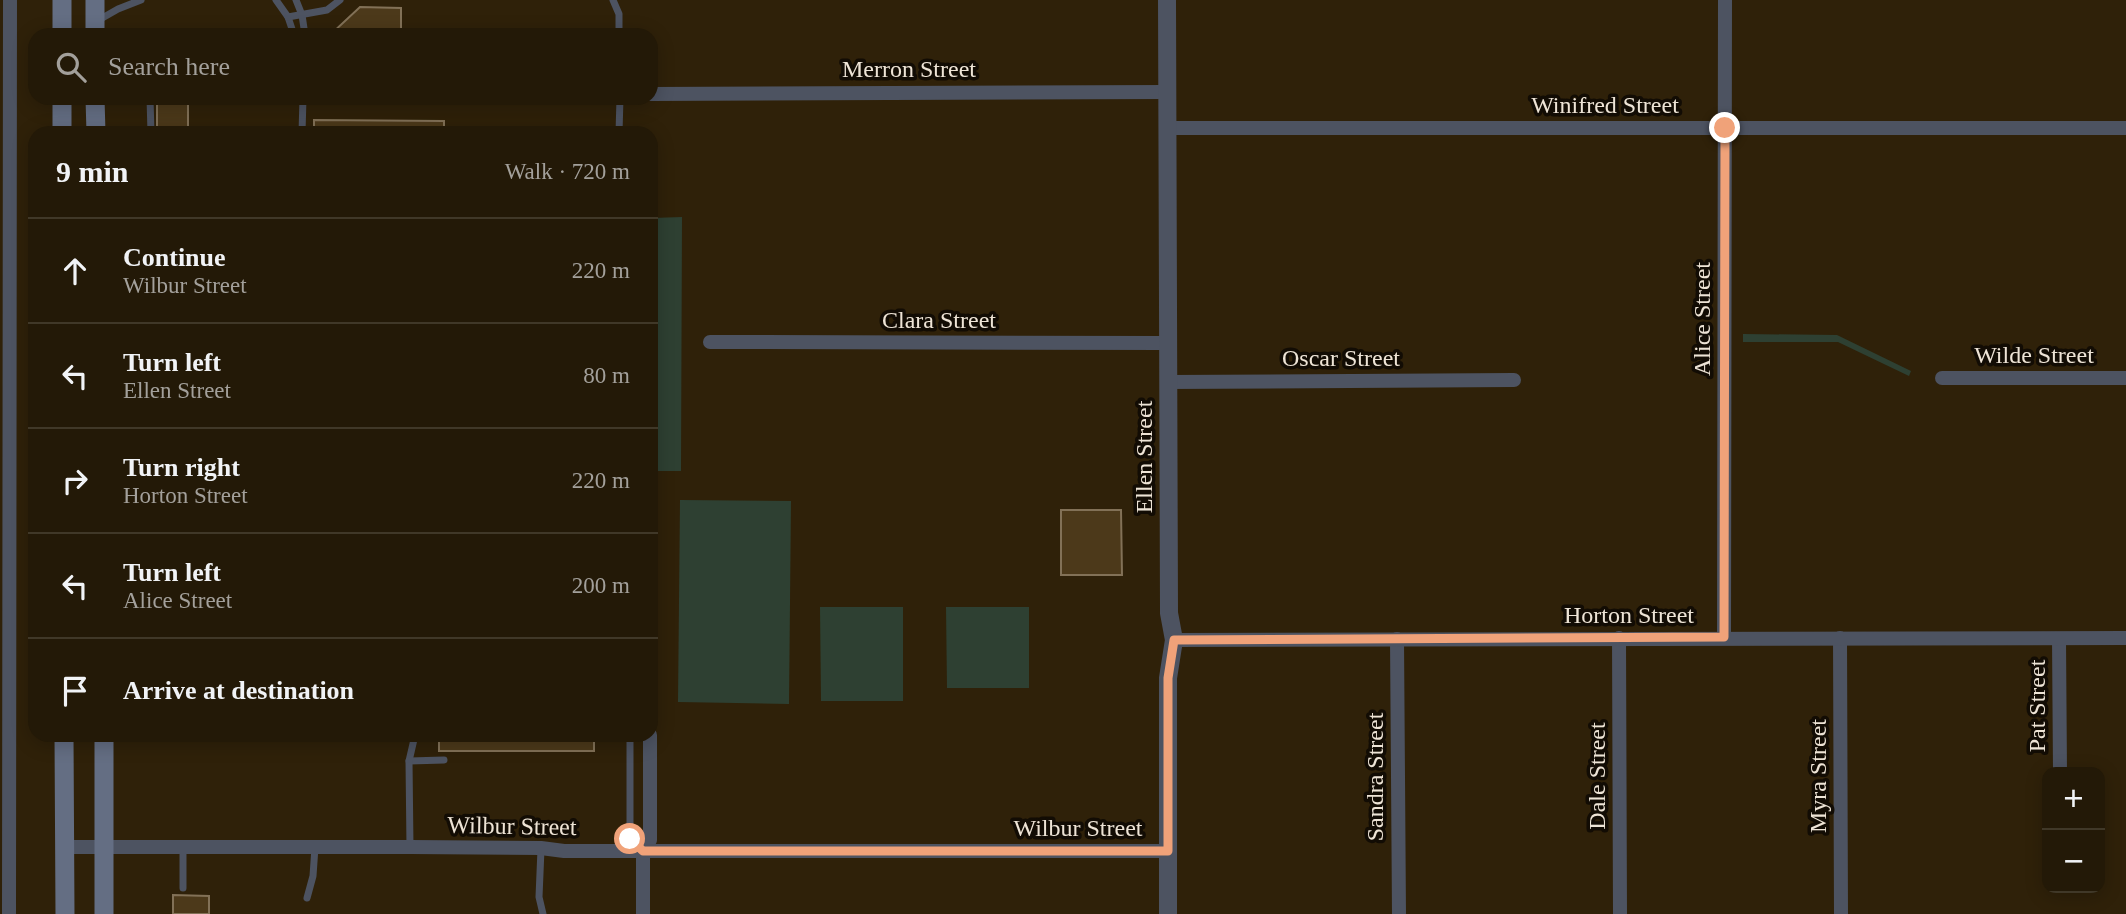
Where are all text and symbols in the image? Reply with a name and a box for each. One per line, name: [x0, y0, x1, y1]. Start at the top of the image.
search box: [28, 28, 658, 105]
icon: search: [52, 48, 90, 86]
text: Search here: [108, 52, 230, 81]
street label: Merron Street: [842, 56, 976, 82]
street label: Winifred Street: [1531, 92, 1679, 118]
route end: [1709, 112, 1740, 143]
text: 9 min: [56, 155, 129, 188]
text: Walk · 720 m: [505, 159, 630, 184]
text: Continue: [123, 243, 226, 272]
icon: ahead: [56, 252, 94, 290]
text: 220 m: [572, 258, 630, 283]
street label: Alice Street: [1689, 262, 1715, 376]
text: Wilbur Street: [123, 273, 247, 298]
street label: Clara Street: [882, 307, 996, 333]
street label: Wilde Street: [1974, 342, 2094, 368]
street label: Oscar Street: [1282, 345, 1400, 371]
text: Turn left: [123, 348, 221, 377]
icon: left: [56, 357, 94, 395]
text: 80 m: [583, 363, 630, 388]
text: Ellen Street: [123, 378, 231, 403]
street label: Ellen Street: [1131, 400, 1157, 513]
text: Turn right: [123, 453, 240, 482]
icon: right: [56, 462, 94, 500]
text: 220 m: [572, 468, 630, 493]
text: Horton Street: [123, 483, 248, 508]
text: Turn left: [123, 558, 221, 587]
icon: left: [56, 567, 94, 605]
text: 200 m: [572, 573, 630, 598]
text: Alice Street: [123, 588, 232, 613]
street label: Horton Street: [1564, 602, 1694, 628]
street label: Pat Street: [2024, 659, 2050, 752]
icon: arrive: [56, 672, 94, 710]
text: Arrive at destination: [123, 676, 354, 705]
street label: Sandra Street: [1362, 712, 1388, 841]
street label: Myra Street: [1805, 719, 1831, 833]
street label: Dale Street: [1584, 722, 1610, 830]
map controls: [2042, 767, 2105, 893]
button: +: [2042, 767, 2105, 830]
street label: Wilbur Street: [447, 812, 577, 840]
street label: Wilbur Street: [1014, 815, 1143, 841]
route start: [614, 823, 645, 854]
button: −: [2042, 830, 2105, 893]

